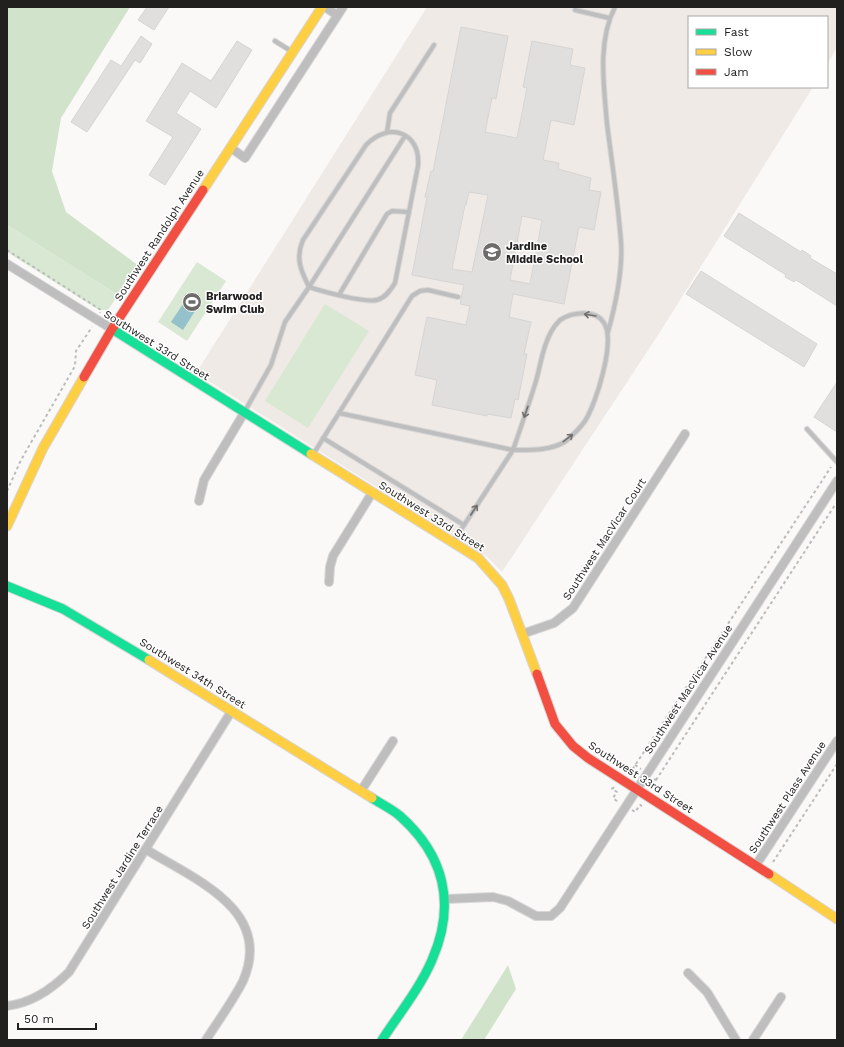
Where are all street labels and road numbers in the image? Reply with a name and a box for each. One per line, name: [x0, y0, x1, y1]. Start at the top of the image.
street label: Southwest Randolph Avenue: [112, 167, 207, 304]
street label: Southwest 33rd Street: [101, 308, 212, 384]
street label: Southwest MacVicar Court: [560, 476, 649, 603]
street label: Southwest 33rd Street: [376, 479, 487, 555]
street label: Southwest MacVicar Avenue: [642, 622, 735, 756]
street label: Southwest 34th Street: [137, 635, 249, 712]
street label: Southwest 33rd Street: [586, 739, 696, 816]
street label: Southwest Plass Avenue: [746, 739, 829, 856]
street label: Southwest Jardine Terrace: [79, 803, 166, 932]

